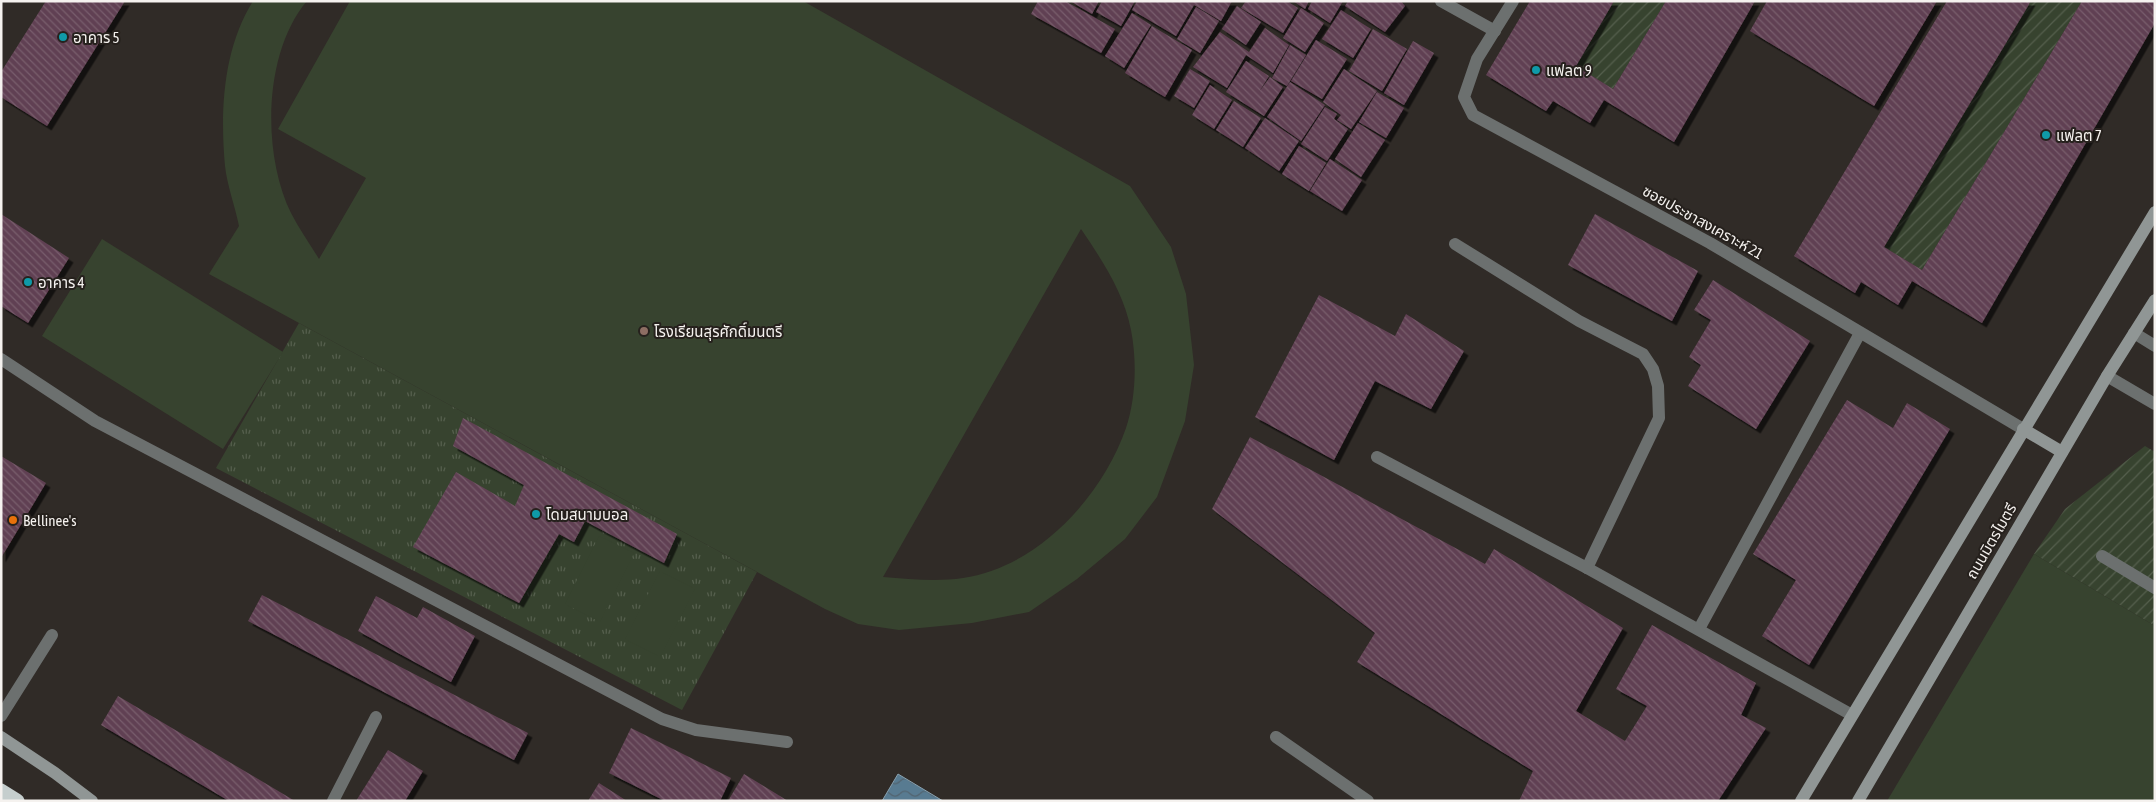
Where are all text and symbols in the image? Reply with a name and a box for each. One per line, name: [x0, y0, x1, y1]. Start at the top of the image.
place label: อาคาร 5: [73, 29, 119, 46]
marker: อาคาร 5: [57, 31, 69, 43]
place label: แฟลต 9: [1546, 62, 1592, 79]
marker: แฟลต 9: [1530, 64, 1542, 76]
place label: แฟลต 7: [2056, 127, 2102, 144]
marker: แฟลต 7: [2040, 129, 2052, 141]
street label: ซอยประชาสงเคราะห์ 21: [1640, 182, 1766, 262]
place label: อาคาร 4: [38, 274, 84, 291]
marker: อาคาร 4: [22, 276, 34, 288]
place label: โรงเรียนสุรศักดิ์มนตรี: [654, 322, 782, 341]
marker: โรงเรียนสุรศักดิ์มนตรี: [638, 325, 650, 337]
street label: ถนนมิตรไมตรี: [1963, 500, 2019, 582]
place label: โดมสนามบอล: [546, 506, 628, 523]
marker: โดมสนามบอล: [530, 508, 542, 520]
place label: Bellinee's: [23, 512, 76, 529]
marker: Bellinee's: [7, 514, 19, 526]

